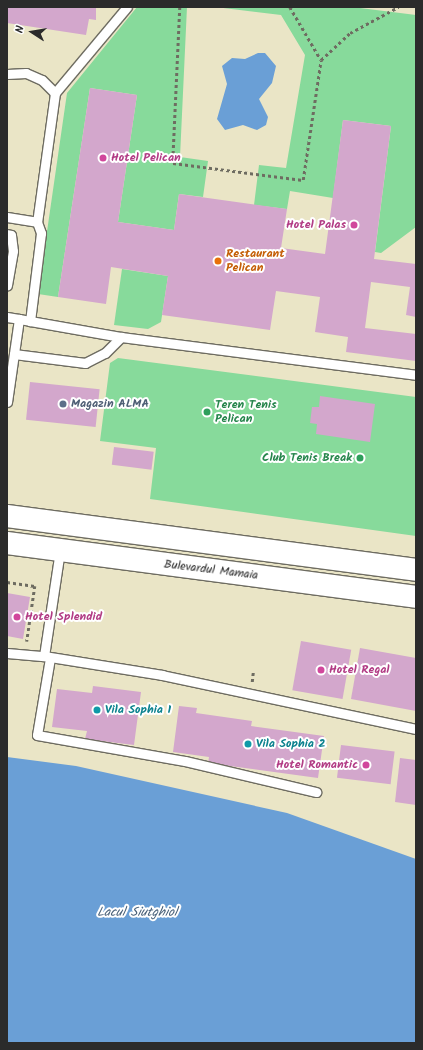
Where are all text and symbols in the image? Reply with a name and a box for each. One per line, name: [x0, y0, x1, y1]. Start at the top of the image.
north arrow: [12, 12, 52, 52]
text: N: [11, 24, 30, 35]
place label: Hotel Pelican: [111, 151, 181, 165]
marker: Hotel Pelican: [98, 153, 108, 163]
place label: Hotel Palas: [286, 218, 346, 232]
marker: Hotel Palas: [349, 220, 359, 230]
place label: Restaurant Pelican: [226, 247, 285, 275]
marker: Restaurant Pelican: [213, 256, 223, 266]
place label: Magazin ALMA: [71, 397, 149, 411]
place label: Teren Tenis Pelican: [215, 398, 277, 426]
marker: Magazin ALMA: [58, 399, 68, 409]
marker: Teren Tenis Pelican: [202, 407, 212, 417]
place label: Club Tenis Break: [262, 451, 352, 465]
marker: Club Tenis Break: [355, 453, 365, 463]
street label: Bulevardul Mamaia: [163, 557, 259, 583]
place label: Hotel Splendid: [25, 610, 102, 624]
marker: Hotel Splendid: [12, 612, 22, 622]
place label: Hotel Regal: [329, 663, 390, 677]
marker: Hotel Regal: [316, 665, 326, 675]
place label: Vila Sophia 1: [105, 703, 171, 717]
marker: Vila Sophia 1: [92, 705, 102, 715]
place label: Vila Sophia 2: [256, 737, 326, 751]
marker: Vila Sophia 2: [243, 739, 253, 749]
place label: Hotel Romantic: [276, 758, 358, 772]
marker: Hotel Romantic: [361, 760, 371, 770]
water label: Lacul Siutghiol: [97, 905, 177, 921]

